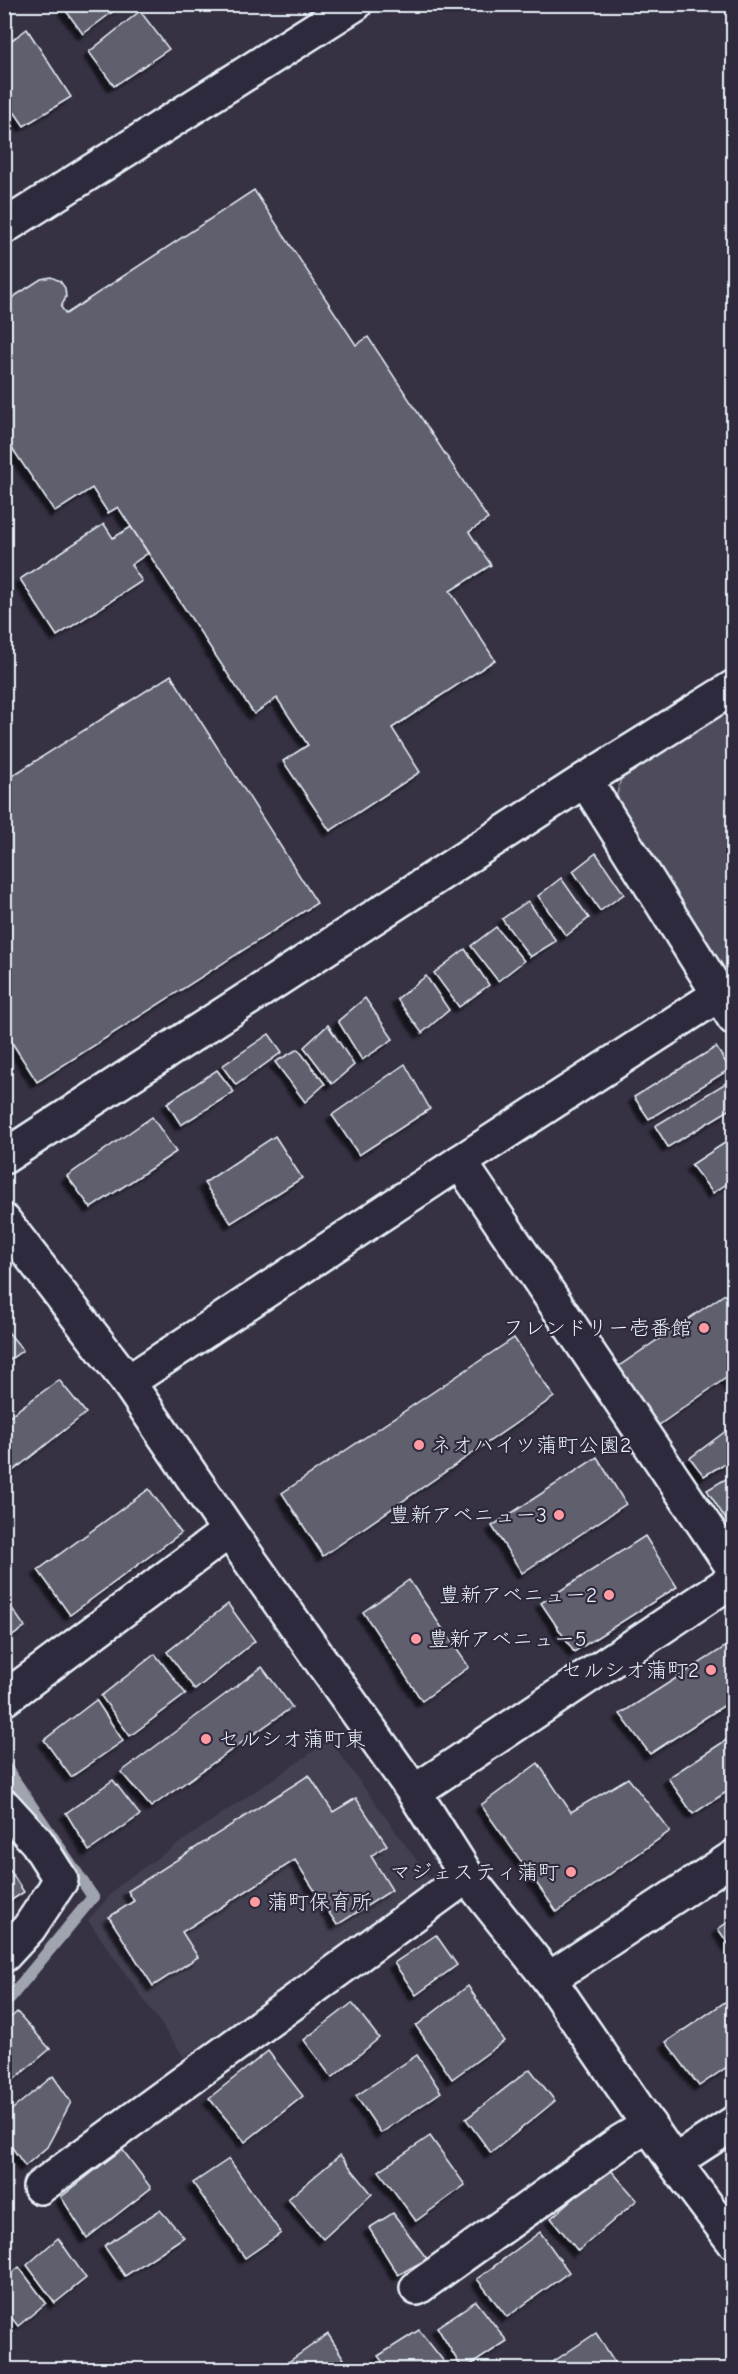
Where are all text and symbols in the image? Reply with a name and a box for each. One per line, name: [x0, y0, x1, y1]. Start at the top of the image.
place label: フレンドリー壱番館: [503, 1316, 692, 1340]
marker: フレンドリー壱番館: [697, 1321, 711, 1335]
place label: ネオハイツ蒲町公園2: [431, 1433, 631, 1457]
marker: ネオハイツ蒲町公園2: [412, 1438, 426, 1452]
place label: 豊新アベニュー3: [389, 1503, 547, 1527]
marker: 豊新アベニュー3: [552, 1508, 566, 1522]
place label: 豊新アベニュー2: [439, 1583, 597, 1607]
marker: 豊新アベニュー2: [602, 1588, 616, 1602]
place label: 豊新アベニュー5: [428, 1627, 586, 1651]
marker: 豊新アベニュー5: [409, 1632, 423, 1646]
place label: セルシオ蒲町2: [561, 1658, 699, 1682]
marker: セルシオ蒲町2: [704, 1663, 718, 1677]
place label: セルシオ蒲町東: [218, 1727, 366, 1751]
marker: セルシオ蒲町東: [199, 1732, 213, 1746]
place label: マジェスティ蒲町: [390, 1860, 559, 1884]
marker: マジェスティ蒲町: [564, 1865, 578, 1879]
place label: 蒲町保育所: [267, 1890, 372, 1914]
marker: 蒲町保育所: [248, 1895, 262, 1909]

